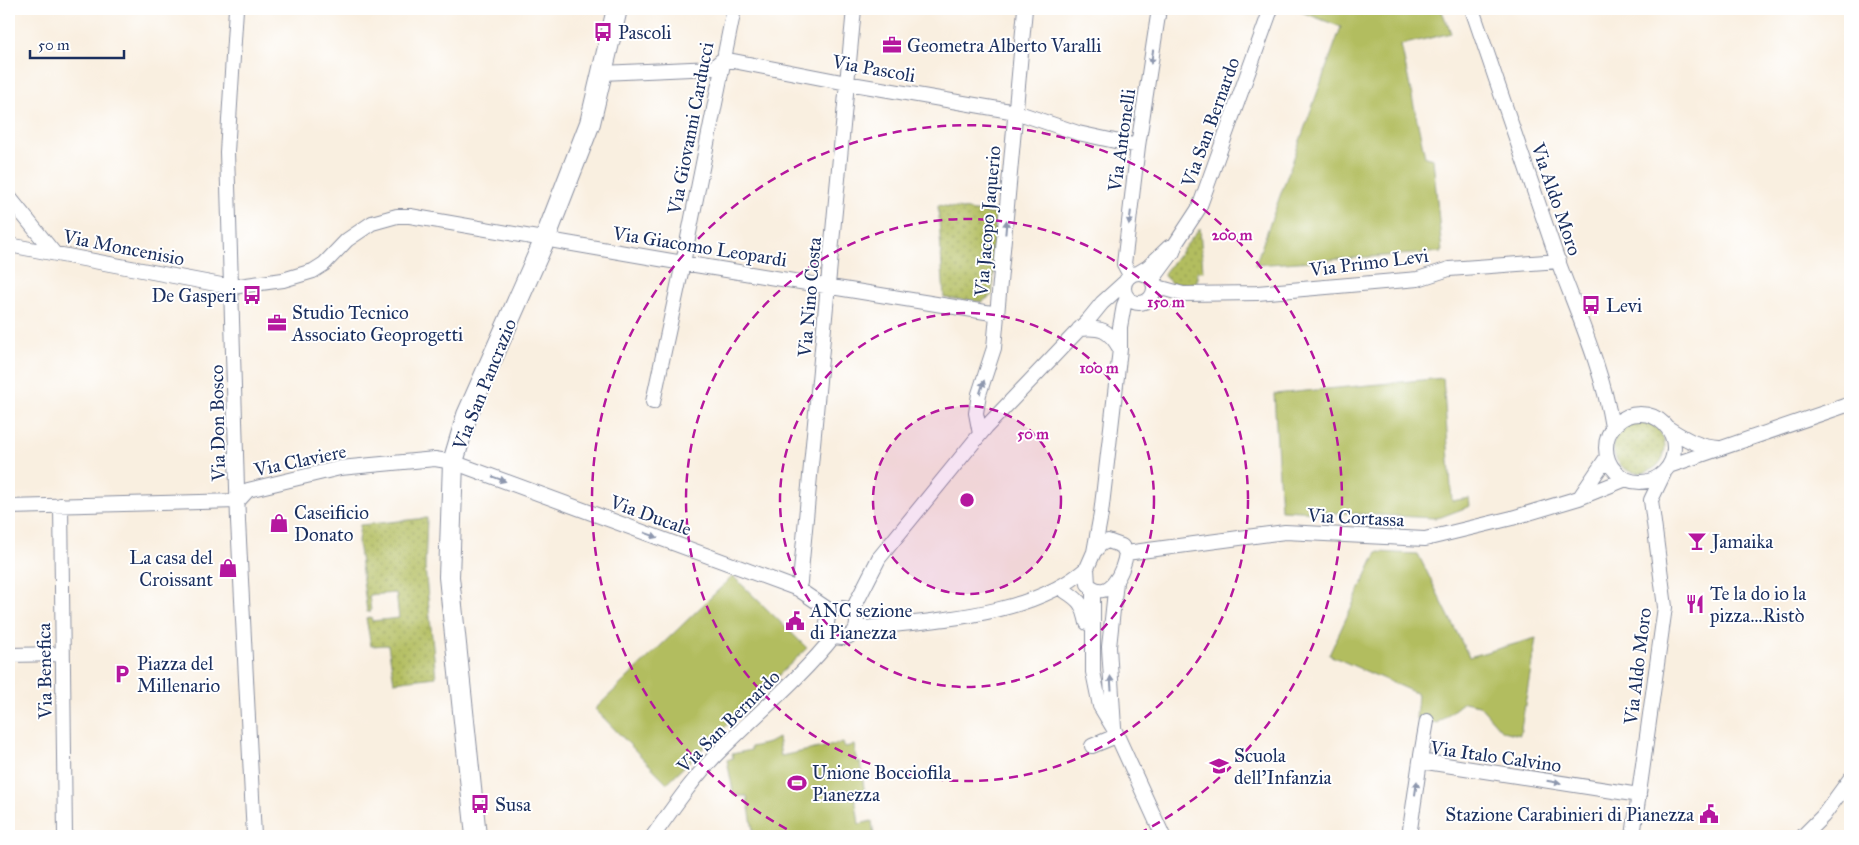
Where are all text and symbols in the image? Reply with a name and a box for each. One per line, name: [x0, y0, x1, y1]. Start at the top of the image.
bus stop icon: Pascoli: [592, 21, 614, 43]
place label: Pascoli: [618, 21, 672, 44]
scale bar: [30, 28, 124, 60]
office icon: Geometra Alberto Varalli: [881, 34, 903, 56]
place label: Geometra Alberto Varalli: [907, 34, 1101, 57]
text: 50 m: [38, 36, 70, 54]
street label: Via Giovanni Carducci: [662, 40, 718, 217]
one-way arrow: [1148, 49, 1156, 65]
street label: Via Pascoli: [830, 50, 917, 87]
street label: Via San Bernardo: [1176, 54, 1245, 191]
street label: Via Antonelli: [1103, 87, 1140, 194]
street label: Via Aldo Moro: [1526, 139, 1587, 259]
street label: Via Jacopo Jaquerio: [969, 144, 1007, 298]
one-way arrow: [1126, 210, 1134, 226]
one-way arrow: [1002, 218, 1010, 234]
street label: Via Giacomo Leopardi: [610, 221, 789, 272]
street label: Via Moncenisio: [60, 224, 187, 271]
text: 200 m: [1212, 226, 1253, 244]
street label: Via Nino Costa: [793, 235, 826, 359]
street label: Via Primo Levi: [1307, 244, 1430, 281]
place label: De Gasperi: [151, 284, 237, 307]
bus stop icon: De Gasperi: [241, 284, 263, 306]
text: 150 m: [1147, 293, 1185, 311]
bus stop icon: Levi: [1580, 294, 1602, 316]
place label: Levi: [1606, 294, 1642, 317]
place label: Studio Tecnico Associato Geoprogetti: [291, 301, 463, 347]
office icon: Studio Tecnico Associato Geoprogetti: [266, 312, 288, 334]
street label: Via San Pancrazio: [447, 315, 521, 454]
text: 100 m: [1079, 359, 1119, 377]
street label: Via Don Bosco: [205, 364, 230, 482]
one-way arrow: [978, 379, 986, 394]
text: 50 m: [1017, 425, 1049, 443]
street label: Via Claviere: [251, 439, 348, 482]
one-way arrow: [492, 475, 507, 483]
street label: Via Ducale: [606, 490, 695, 541]
centre of rings: [958, 491, 976, 509]
place label: Caseificio Donato: [294, 501, 369, 546]
street label: Via Cortassa: [1306, 503, 1406, 532]
shop icon: Caseificio Donato: [268, 512, 290, 534]
bar icon: Jamaika: [1686, 530, 1708, 552]
place label: Jamaika: [1710, 530, 1774, 554]
one-way arrow: [644, 532, 659, 539]
place label: La casa del Croissant: [129, 546, 214, 591]
shop icon: La casa del Croissant: [217, 557, 239, 579]
place label: Te la do io la pizza...Ristò: [1709, 582, 1807, 627]
restaurant icon: Te la do io la pizza...Ristò: [1684, 593, 1706, 615]
place label: ANC sezione di Pianezza: [809, 599, 913, 644]
street label: Via Aldo Moro: [1619, 606, 1656, 727]
public building icon: ANC sezione di Pianezza: [784, 610, 806, 632]
street label: Via Benefica: [32, 622, 57, 720]
place label: Piazza del Millenario: [137, 652, 220, 697]
parking icon: Piazza del Millenario: [111, 663, 133, 685]
street label: Via San Bernardo: [671, 665, 785, 778]
one-way arrow: [1107, 674, 1115, 690]
street label: Via Italo Calvino: [1428, 736, 1563, 777]
place label: Scuola dell'Infanzia: [1234, 744, 1333, 789]
school or university icon: Scuola dell'Infanzia: [1208, 755, 1230, 777]
place label: Unione Bocciofila Pianezza: [812, 761, 952, 806]
sports icon: Unione Bocciofila Pianezza: [786, 772, 808, 794]
one-way arrow: [1546, 778, 1562, 786]
one-way arrow: [1412, 780, 1420, 796]
bus stop icon: Susa: [469, 793, 491, 815]
place label: Susa: [495, 793, 532, 816]
place label: Stazione Carabinieri di Pianezza: [1445, 803, 1695, 826]
public building icon: Stazione Carabinieri di Pianezza: [1698, 803, 1720, 825]

